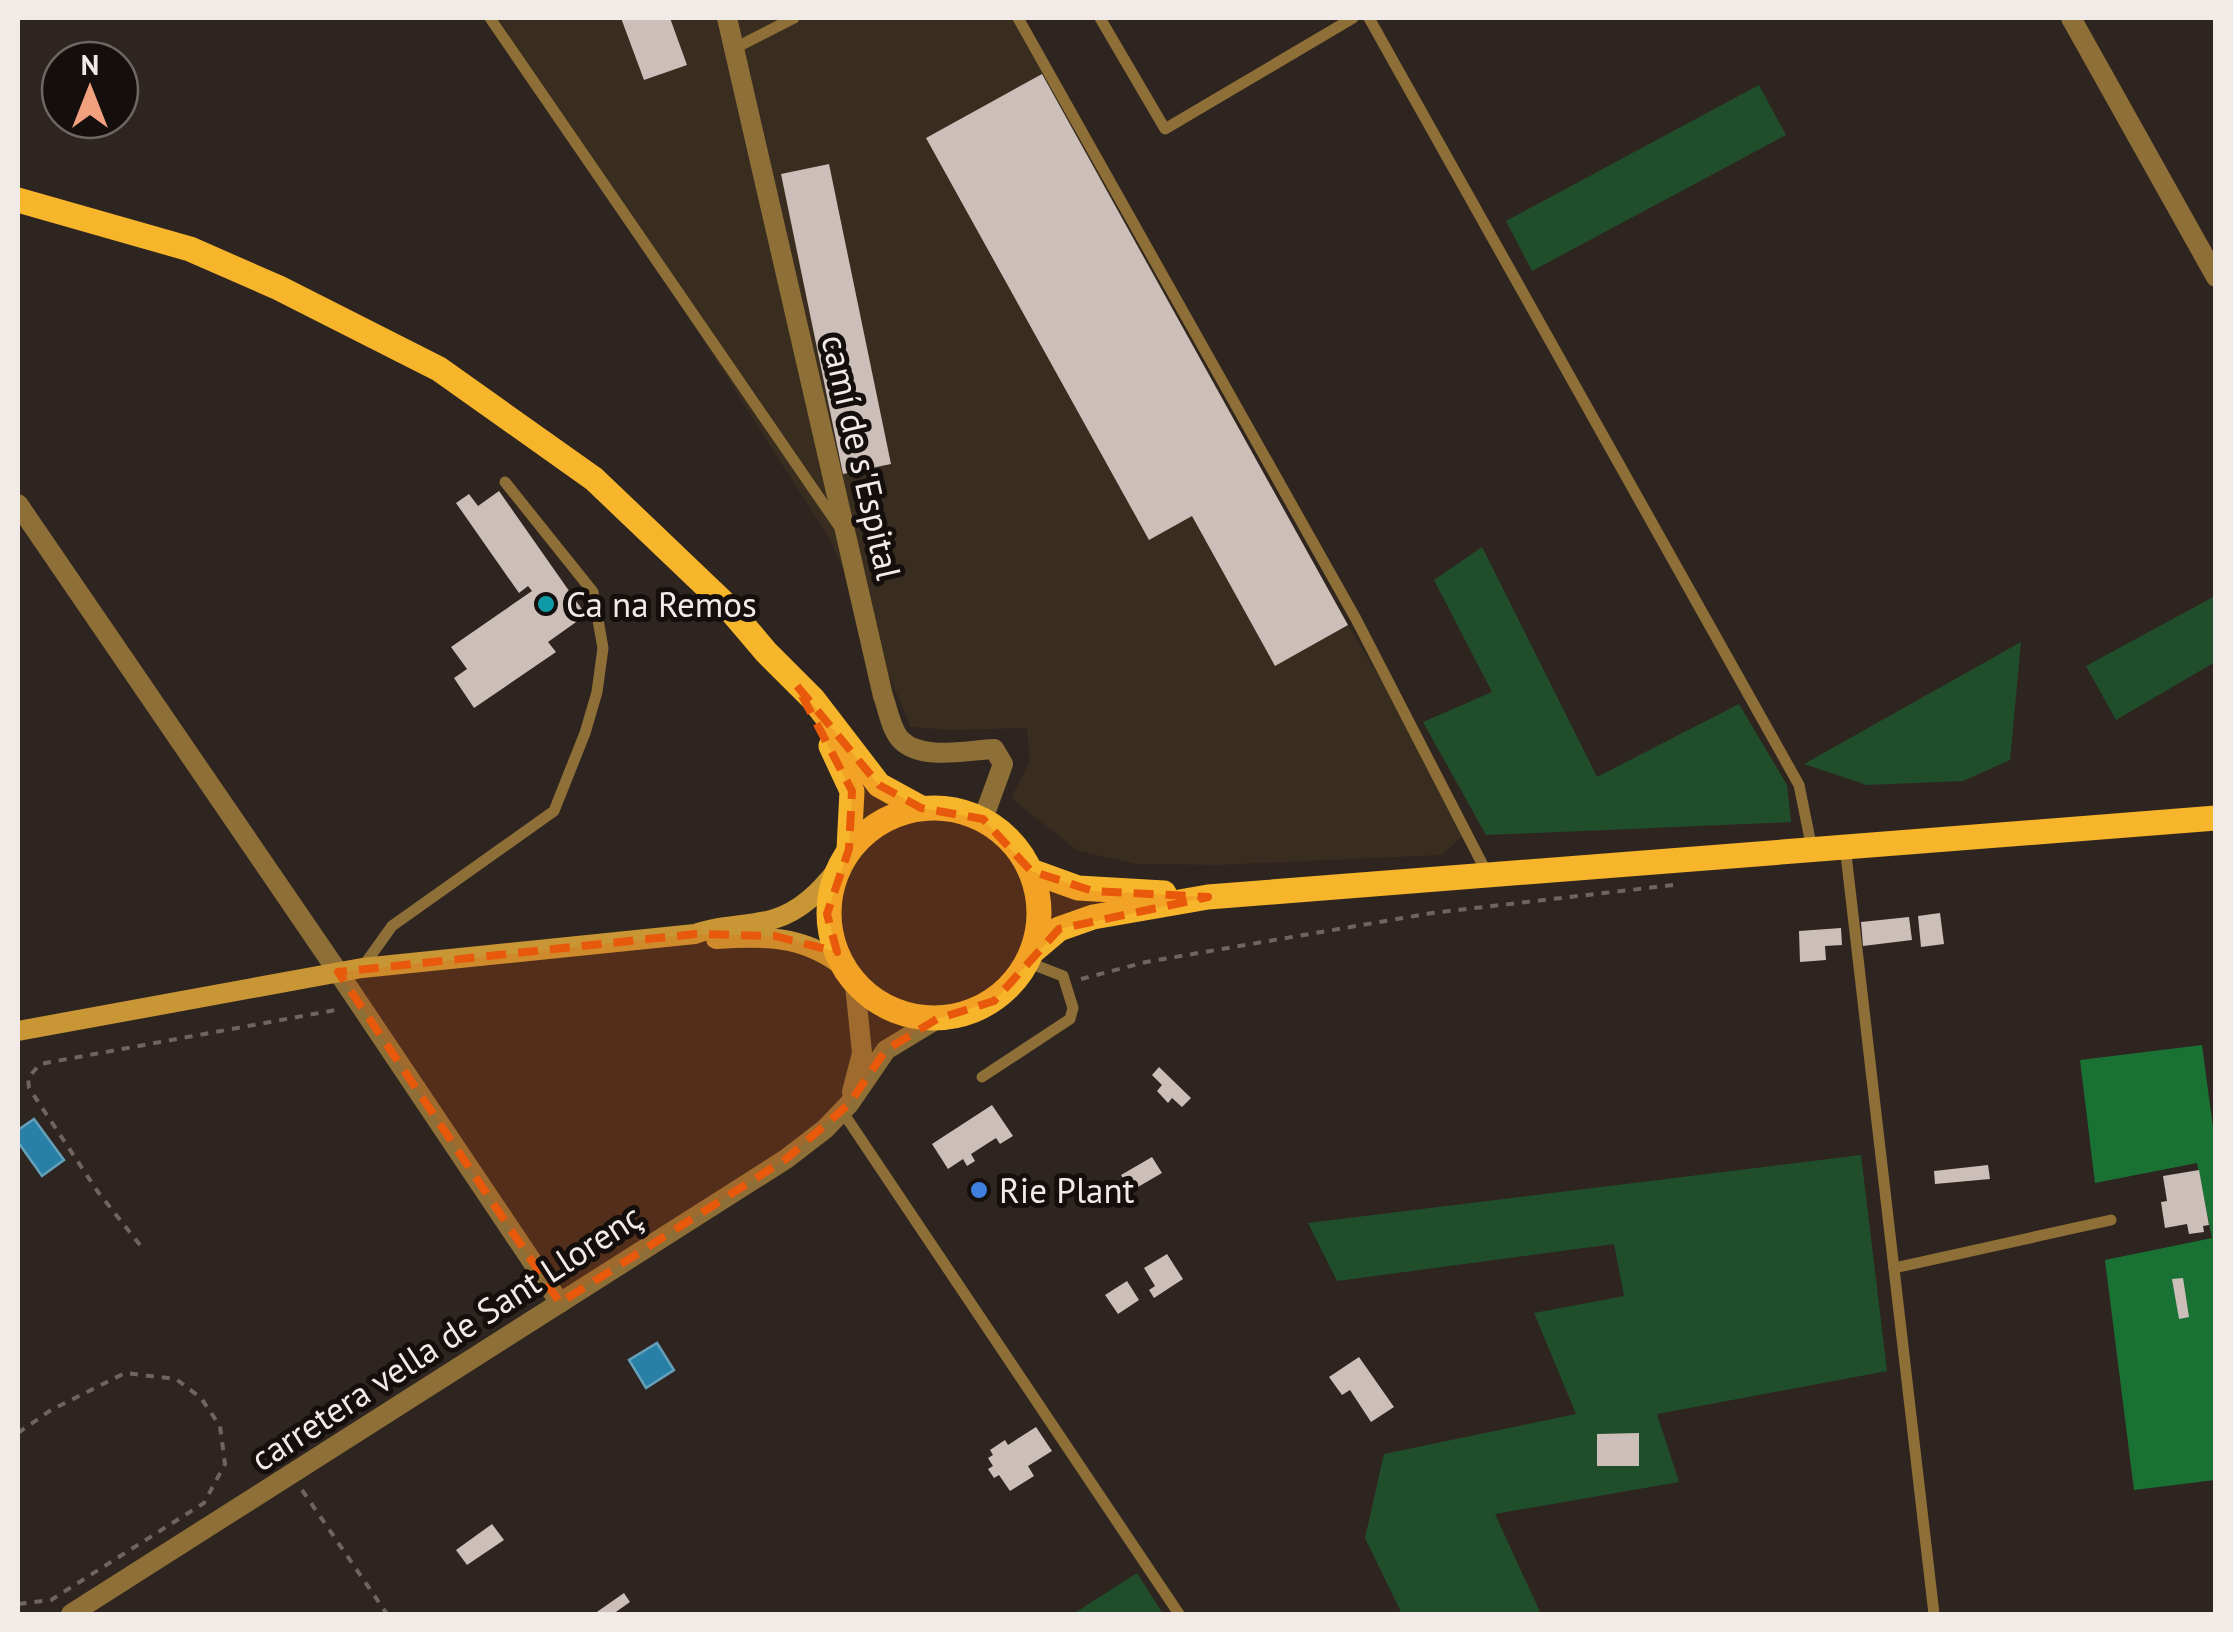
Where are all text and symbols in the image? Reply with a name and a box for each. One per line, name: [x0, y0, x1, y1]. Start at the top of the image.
north arrow: [40, 40, 140, 140]
text: N: [81, 46, 99, 83]
street label: camí de s'Espital: [811, 330, 913, 584]
place label: Ca na Remos: [566, 581, 757, 627]
marker: Ca na Remos: [535, 593, 557, 615]
place label: Rie Plant: [999, 1167, 1135, 1213]
marker: Rie Plant: [968, 1179, 990, 1201]
street label: carretera vella de Sant Llorenç: [242, 1193, 650, 1481]

